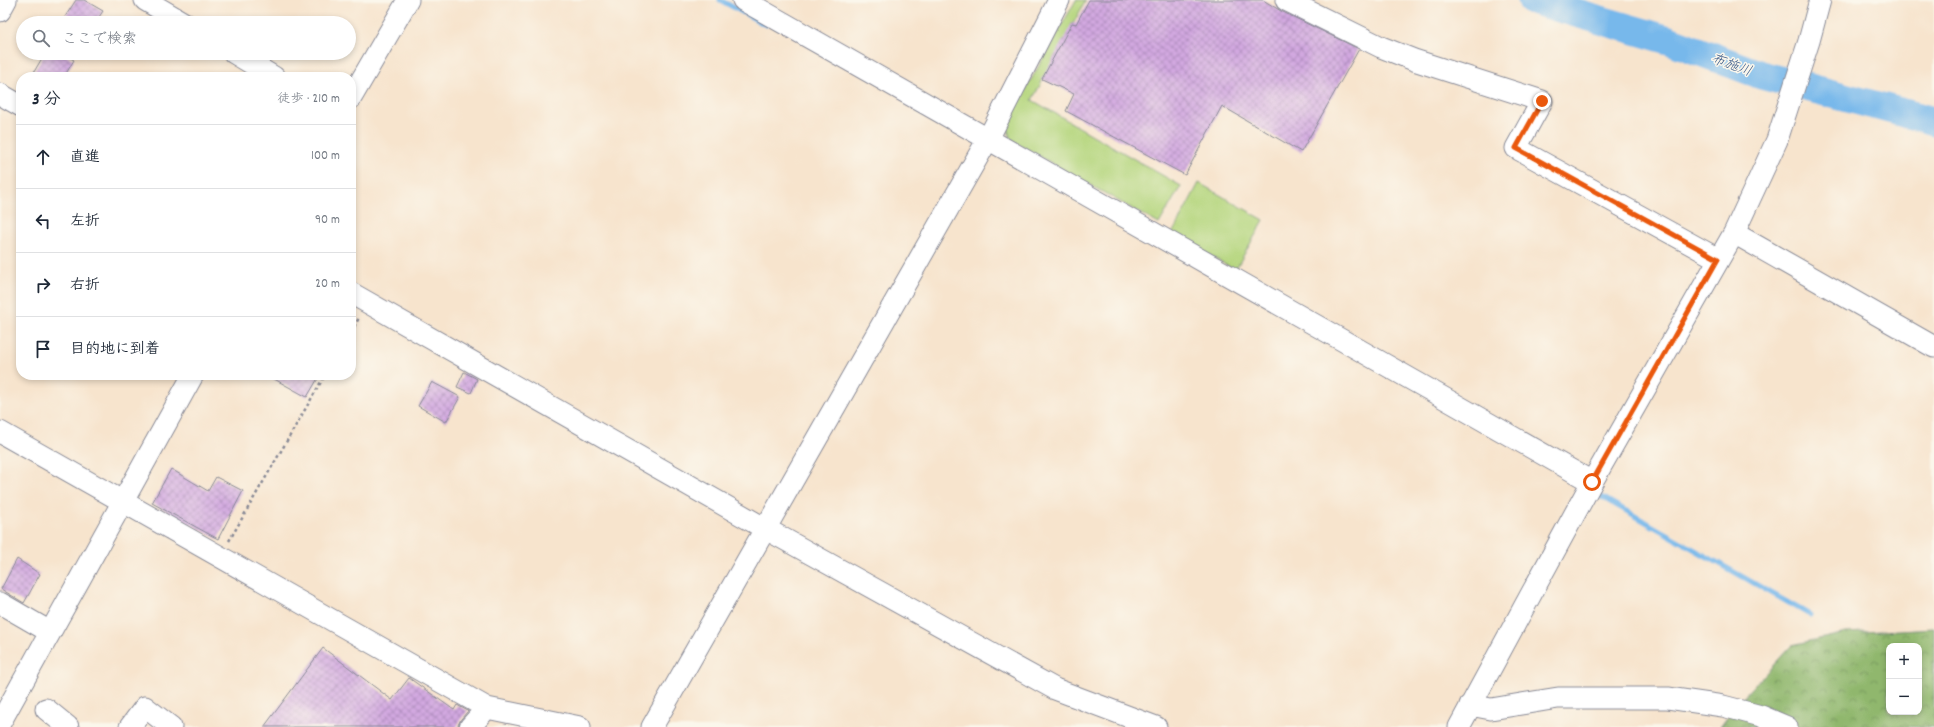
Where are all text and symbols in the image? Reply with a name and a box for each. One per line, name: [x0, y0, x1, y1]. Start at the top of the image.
search box: [16, 16, 356, 60]
icon: search: [30, 27, 52, 49]
text: ここで検索: [62, 29, 137, 51]
water label: 布施川: [1708, 49, 1754, 82]
text: 3 分: [32, 89, 60, 113]
text: 徒歩 · 210 m: [278, 90, 340, 109]
route end: [1533, 92, 1551, 110]
icon: ahead: [32, 146, 54, 168]
text: 直進: [70, 147, 100, 169]
text: 100 m: [311, 147, 340, 166]
icon: left: [32, 210, 54, 232]
text: 左折: [70, 211, 100, 233]
text: 90 m: [315, 211, 340, 230]
icon: right: [32, 274, 54, 296]
text: 右折: [70, 275, 100, 297]
text: 20 m: [315, 275, 340, 294]
icon: arrive: [32, 338, 54, 360]
text: 目的地に到着: [70, 339, 160, 361]
route start: [1583, 473, 1601, 491]
map controls: [1886, 643, 1922, 715]
button: +: [1886, 643, 1922, 679]
button: −: [1886, 679, 1922, 715]

